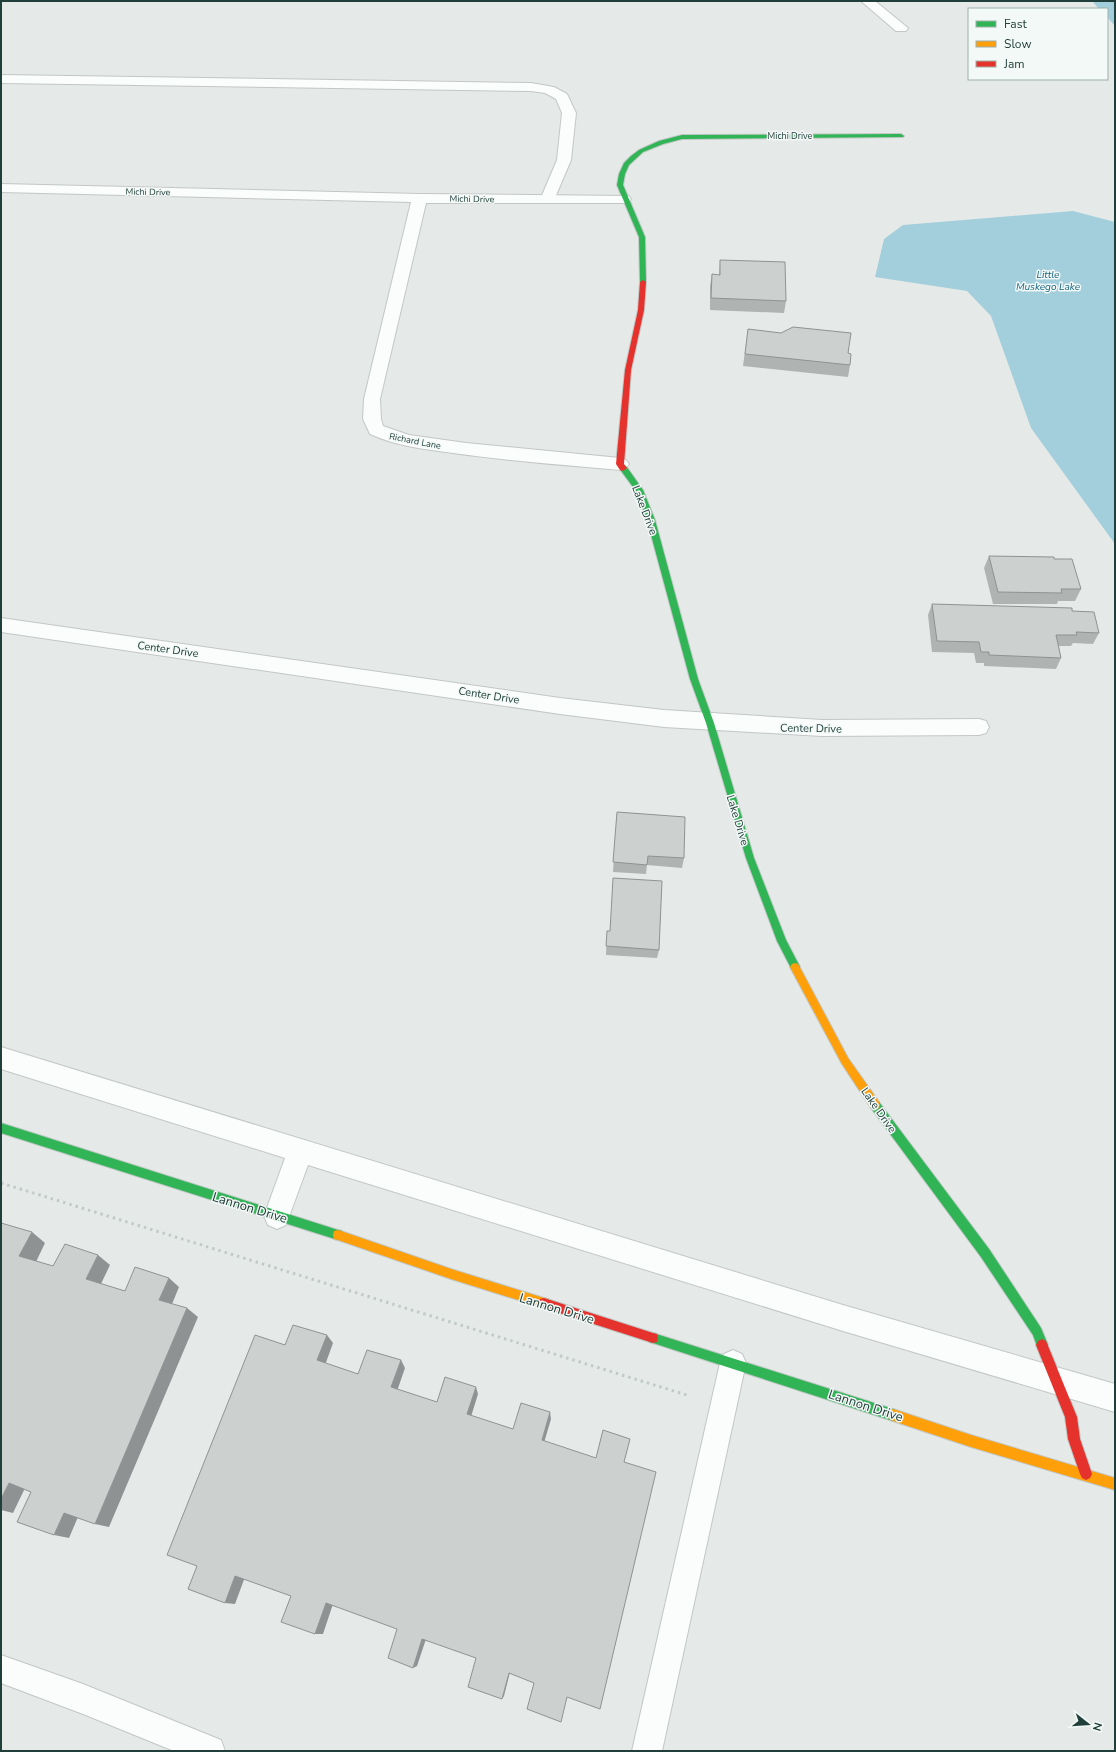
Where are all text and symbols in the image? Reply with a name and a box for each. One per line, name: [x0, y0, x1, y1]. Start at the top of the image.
legend: [968, 8, 1108, 80]
text: Fast: [1004, 16, 1027, 32]
text: Slow: [1004, 36, 1032, 52]
text: Jam: [1003, 56, 1025, 72]
street label: Michi Drive: [768, 130, 813, 142]
street label: Michi Drive: [125, 186, 171, 198]
street label: Michi Drive: [449, 193, 495, 205]
water label: Little Muskego Lake: [1016, 268, 1081, 294]
street label: Richard Lane: [388, 430, 442, 452]
street label: Lake Drive: [628, 483, 661, 537]
street label: Center Drive: [136, 638, 200, 661]
street label: Center Drive: [457, 683, 521, 708]
street label: Center Drive: [780, 720, 842, 737]
street label: Lake Drive: [723, 793, 752, 847]
street label: Lake Drive: [858, 1085, 900, 1136]
street label: Lannon Drive: [210, 1188, 289, 1228]
street label: Lannon Drive: [517, 1289, 596, 1329]
street label: Lannon Drive: [826, 1385, 905, 1427]
north arrow: [1068, 1704, 1108, 1744]
text: N: [1089, 1721, 1105, 1733]

